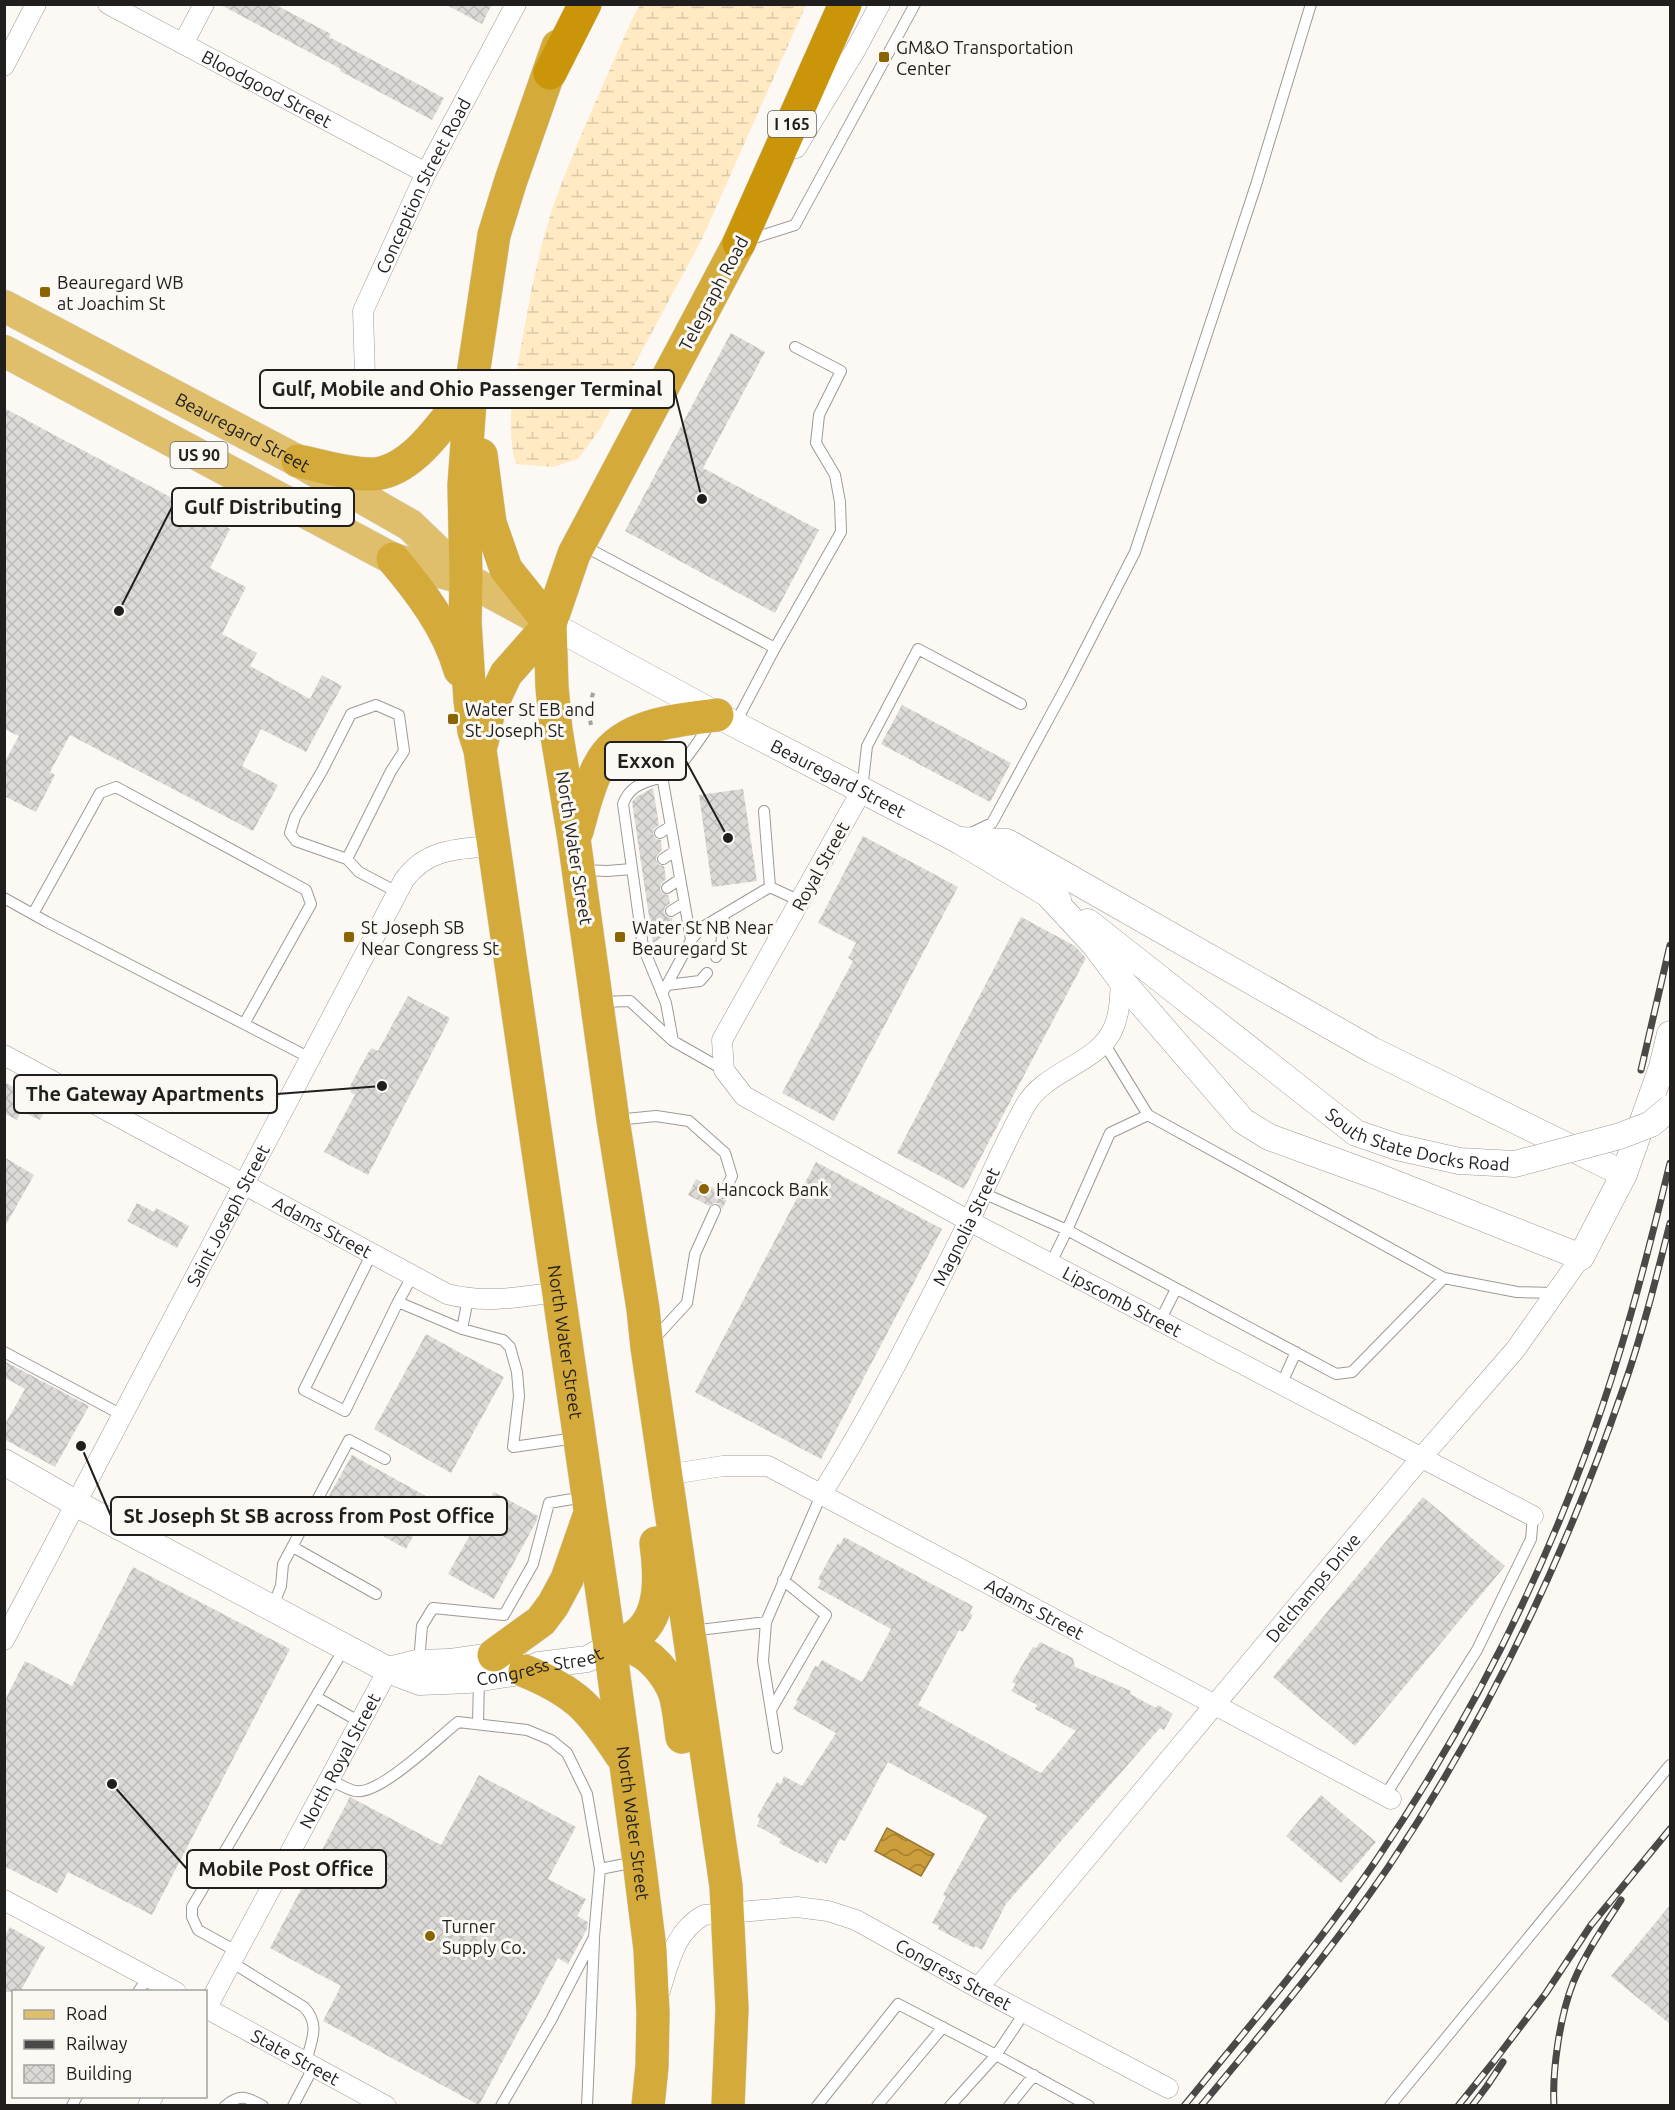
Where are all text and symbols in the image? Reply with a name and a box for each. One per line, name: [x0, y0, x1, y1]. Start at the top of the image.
place label: GM&O Transportation Center: [896, 37, 1073, 78]
street label: Bloodgood Street: [199, 46, 335, 131]
marker: GM&O Transportation Center: [877, 50, 891, 64]
street label: Conception Street Road: [372, 94, 474, 276]
road number: I 165: [768, 111, 816, 137]
street label: Telegraph Road: [674, 232, 752, 354]
place label: Beauregard WB at Joachim St: [57, 272, 184, 313]
marker: Beauregard WB at Joachim St: [38, 285, 52, 299]
callout: Gulf, Mobile and Ohio Passenger Terminal: [260, 370, 674, 408]
text: Gulf, Mobile and Ohio Passenger Terminal: [272, 377, 662, 400]
street label: Beauregard Street: [172, 388, 314, 476]
road number: US 90: [170, 442, 228, 468]
callout: Gulf Distributing: [172, 488, 354, 526]
text: Gulf Distributing: [184, 495, 342, 518]
place label: Water St EB and St Joseph St: [465, 699, 595, 740]
marker: Water St EB and St Joseph St: [446, 712, 460, 726]
street label: Beauregard Street: [768, 735, 909, 821]
callout: Exxon: [605, 742, 686, 780]
text: Exxon: [617, 749, 675, 772]
street label: North Water Street: [553, 770, 597, 926]
street label: Royal Street: [787, 818, 853, 914]
place label: St Joseph SB Near Congress St: [361, 917, 499, 958]
place label: Water St NB Near Beauregard St: [632, 917, 774, 958]
marker: St Joseph SB Near Congress St: [342, 930, 356, 944]
marker: Water St NB Near Beauregard St: [613, 930, 627, 944]
callout: The Gateway Apartments: [14, 1075, 277, 1113]
text: The Gateway Apartments: [26, 1082, 264, 1105]
street label: South State Docks Road: [1322, 1103, 1510, 1174]
street label: Saint Joseph Street: [182, 1141, 273, 1289]
street label: Magnolia Street: [928, 1164, 1003, 1289]
place label: Hancock Bank: [716, 1179, 829, 1199]
marker: Hancock Bank: [697, 1182, 711, 1196]
street label: Adams Street: [270, 1192, 375, 1262]
street label: Lipscomb Street: [1060, 1262, 1185, 1341]
street label: North Water Street: [545, 1264, 587, 1420]
callout: St Joseph St SB across from Post Office: [111, 1497, 507, 1535]
text: St Joseph St SB across from Post Office: [123, 1504, 495, 1527]
street label: Delchamps Drive: [1262, 1529, 1364, 1646]
street label: Adams Street: [982, 1574, 1087, 1643]
street label: Congress Street: [475, 1643, 606, 1689]
street label: North Royal Street: [295, 1690, 384, 1832]
street label: North Water Street: [614, 1745, 654, 1901]
callout: Mobile Post Office: [187, 1850, 386, 1888]
text: Mobile Post Office: [198, 1857, 374, 1880]
place label: Turner Supply Co.: [442, 1916, 526, 1957]
marker: Turner Supply Co.: [423, 1929, 437, 1943]
street label: Congress Street: [892, 1934, 1015, 2014]
legend: [12, 1990, 207, 2098]
text: Road: [66, 2003, 108, 2023]
street label: State Street: [248, 2025, 343, 2089]
text: Railway: [66, 2033, 128, 2053]
text: Building: [66, 2063, 132, 2083]

